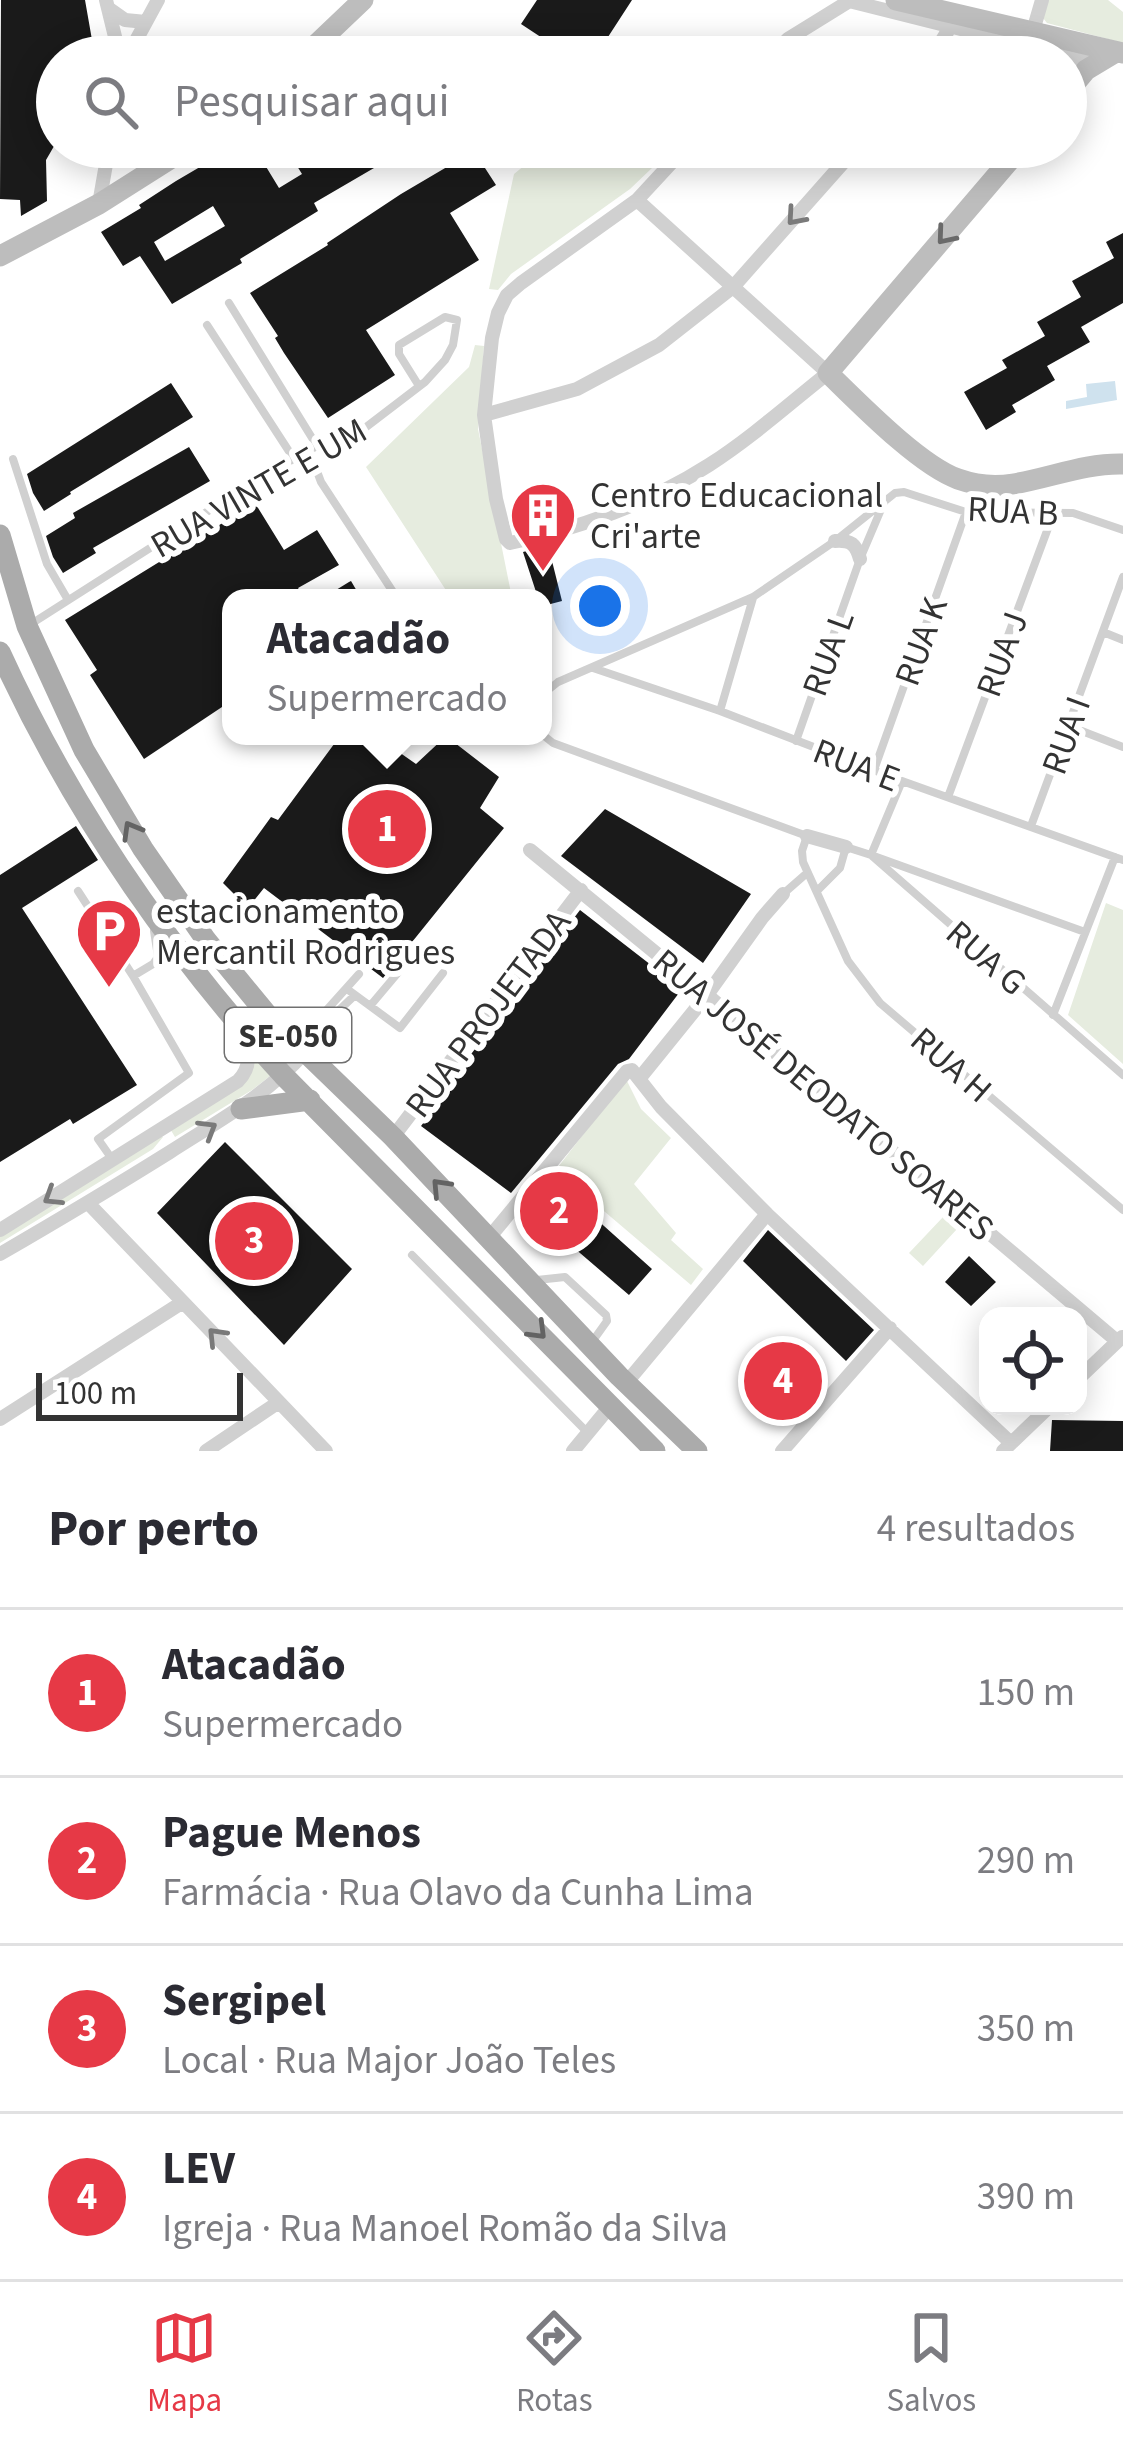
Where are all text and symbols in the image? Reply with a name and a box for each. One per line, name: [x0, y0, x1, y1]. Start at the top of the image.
search box: [36, 36, 1087, 168]
icon: search: [78, 69, 144, 135]
text: Pesquisar aqui: [174, 70, 449, 134]
one-way arrow: [788, 203, 809, 225]
one-way arrow: [937, 222, 959, 244]
street label: RUA VINTE E UM: [141, 406, 376, 571]
place label: Centro Educacional Cri'arte: [590, 470, 883, 562]
building icon: Centro Educacional Cri'arte: [508, 480, 578, 574]
street label: RUA B: [966, 484, 1060, 539]
your location: [570, 576, 630, 636]
popup: [222, 589, 552, 745]
street label: RUA K: [882, 590, 961, 693]
street label: RUA L: [790, 604, 867, 703]
street label: RUA J: [964, 605, 1041, 704]
text: Atacadão: [266, 607, 450, 671]
text: Supermercado: [266, 671, 508, 727]
street label: RUA I: [1029, 690, 1104, 782]
street label: RUA E: [806, 726, 907, 805]
pin: 1: [348, 784, 426, 874]
one-way arrow: [123, 821, 145, 842]
place label: estacionamento Mercantil Rodrigues: [156, 886, 455, 978]
parking icon: estacionamento Mercantil Rodrigues: [74, 896, 144, 990]
street label: RUA PROJETADA: [393, 899, 584, 1128]
street label: RUA G: [935, 909, 1037, 1008]
street label: RUA JOSÉ DEODATO SOARES: [641, 937, 1005, 1253]
road number: SE-050: [225, 1008, 351, 1062]
street label: RUA H: [899, 1015, 1003, 1115]
one-way arrow: [195, 1121, 217, 1143]
pin: 2: [520, 1166, 598, 1256]
one-way arrow: [432, 1179, 454, 1201]
one-way arrow: [43, 1183, 65, 1205]
pin: 3: [215, 1196, 293, 1286]
map controls: [979, 1307, 1087, 1415]
button: locate: [979, 1307, 1087, 1415]
one-way arrow: [523, 1317, 545, 1339]
one-way arrow: [209, 1329, 231, 1350]
pin: 4: [744, 1336, 822, 1426]
scale bar: [36, 1367, 243, 1420]
text: 100 m: [54, 1370, 137, 1417]
text: Por perto: [48, 1493, 259, 1565]
text: 4 resultados: [877, 1501, 1075, 1557]
text: Atacadão: [162, 1633, 346, 1697]
text: 1: [77, 1665, 97, 1721]
text: 150 m: [977, 1665, 1075, 1721]
text: Supermercado: [162, 1697, 403, 1753]
text: Pague Menos: [162, 1801, 421, 1865]
text: 2: [77, 1833, 97, 1889]
text: 290 m: [977, 1833, 1075, 1889]
text: Farmácia · Rua Olavo da Cunha Lima: [162, 1865, 754, 1921]
text: Sergipel: [162, 1969, 326, 2033]
text: 3: [77, 2001, 97, 2057]
text: 350 m: [977, 2001, 1075, 2057]
text: Local · Rua Major João Teles: [162, 2033, 616, 2089]
text: LEV: [162, 2137, 235, 2201]
text: 4: [77, 2169, 97, 2225]
text: 390 m: [977, 2169, 1075, 2225]
text: Igreja · Rua Manoel Romão da Silva: [162, 2201, 728, 2257]
tab: Mapa: [147, 2305, 222, 2424]
tab: Rotas: [516, 2305, 593, 2424]
tab: Salvos: [886, 2305, 976, 2424]

